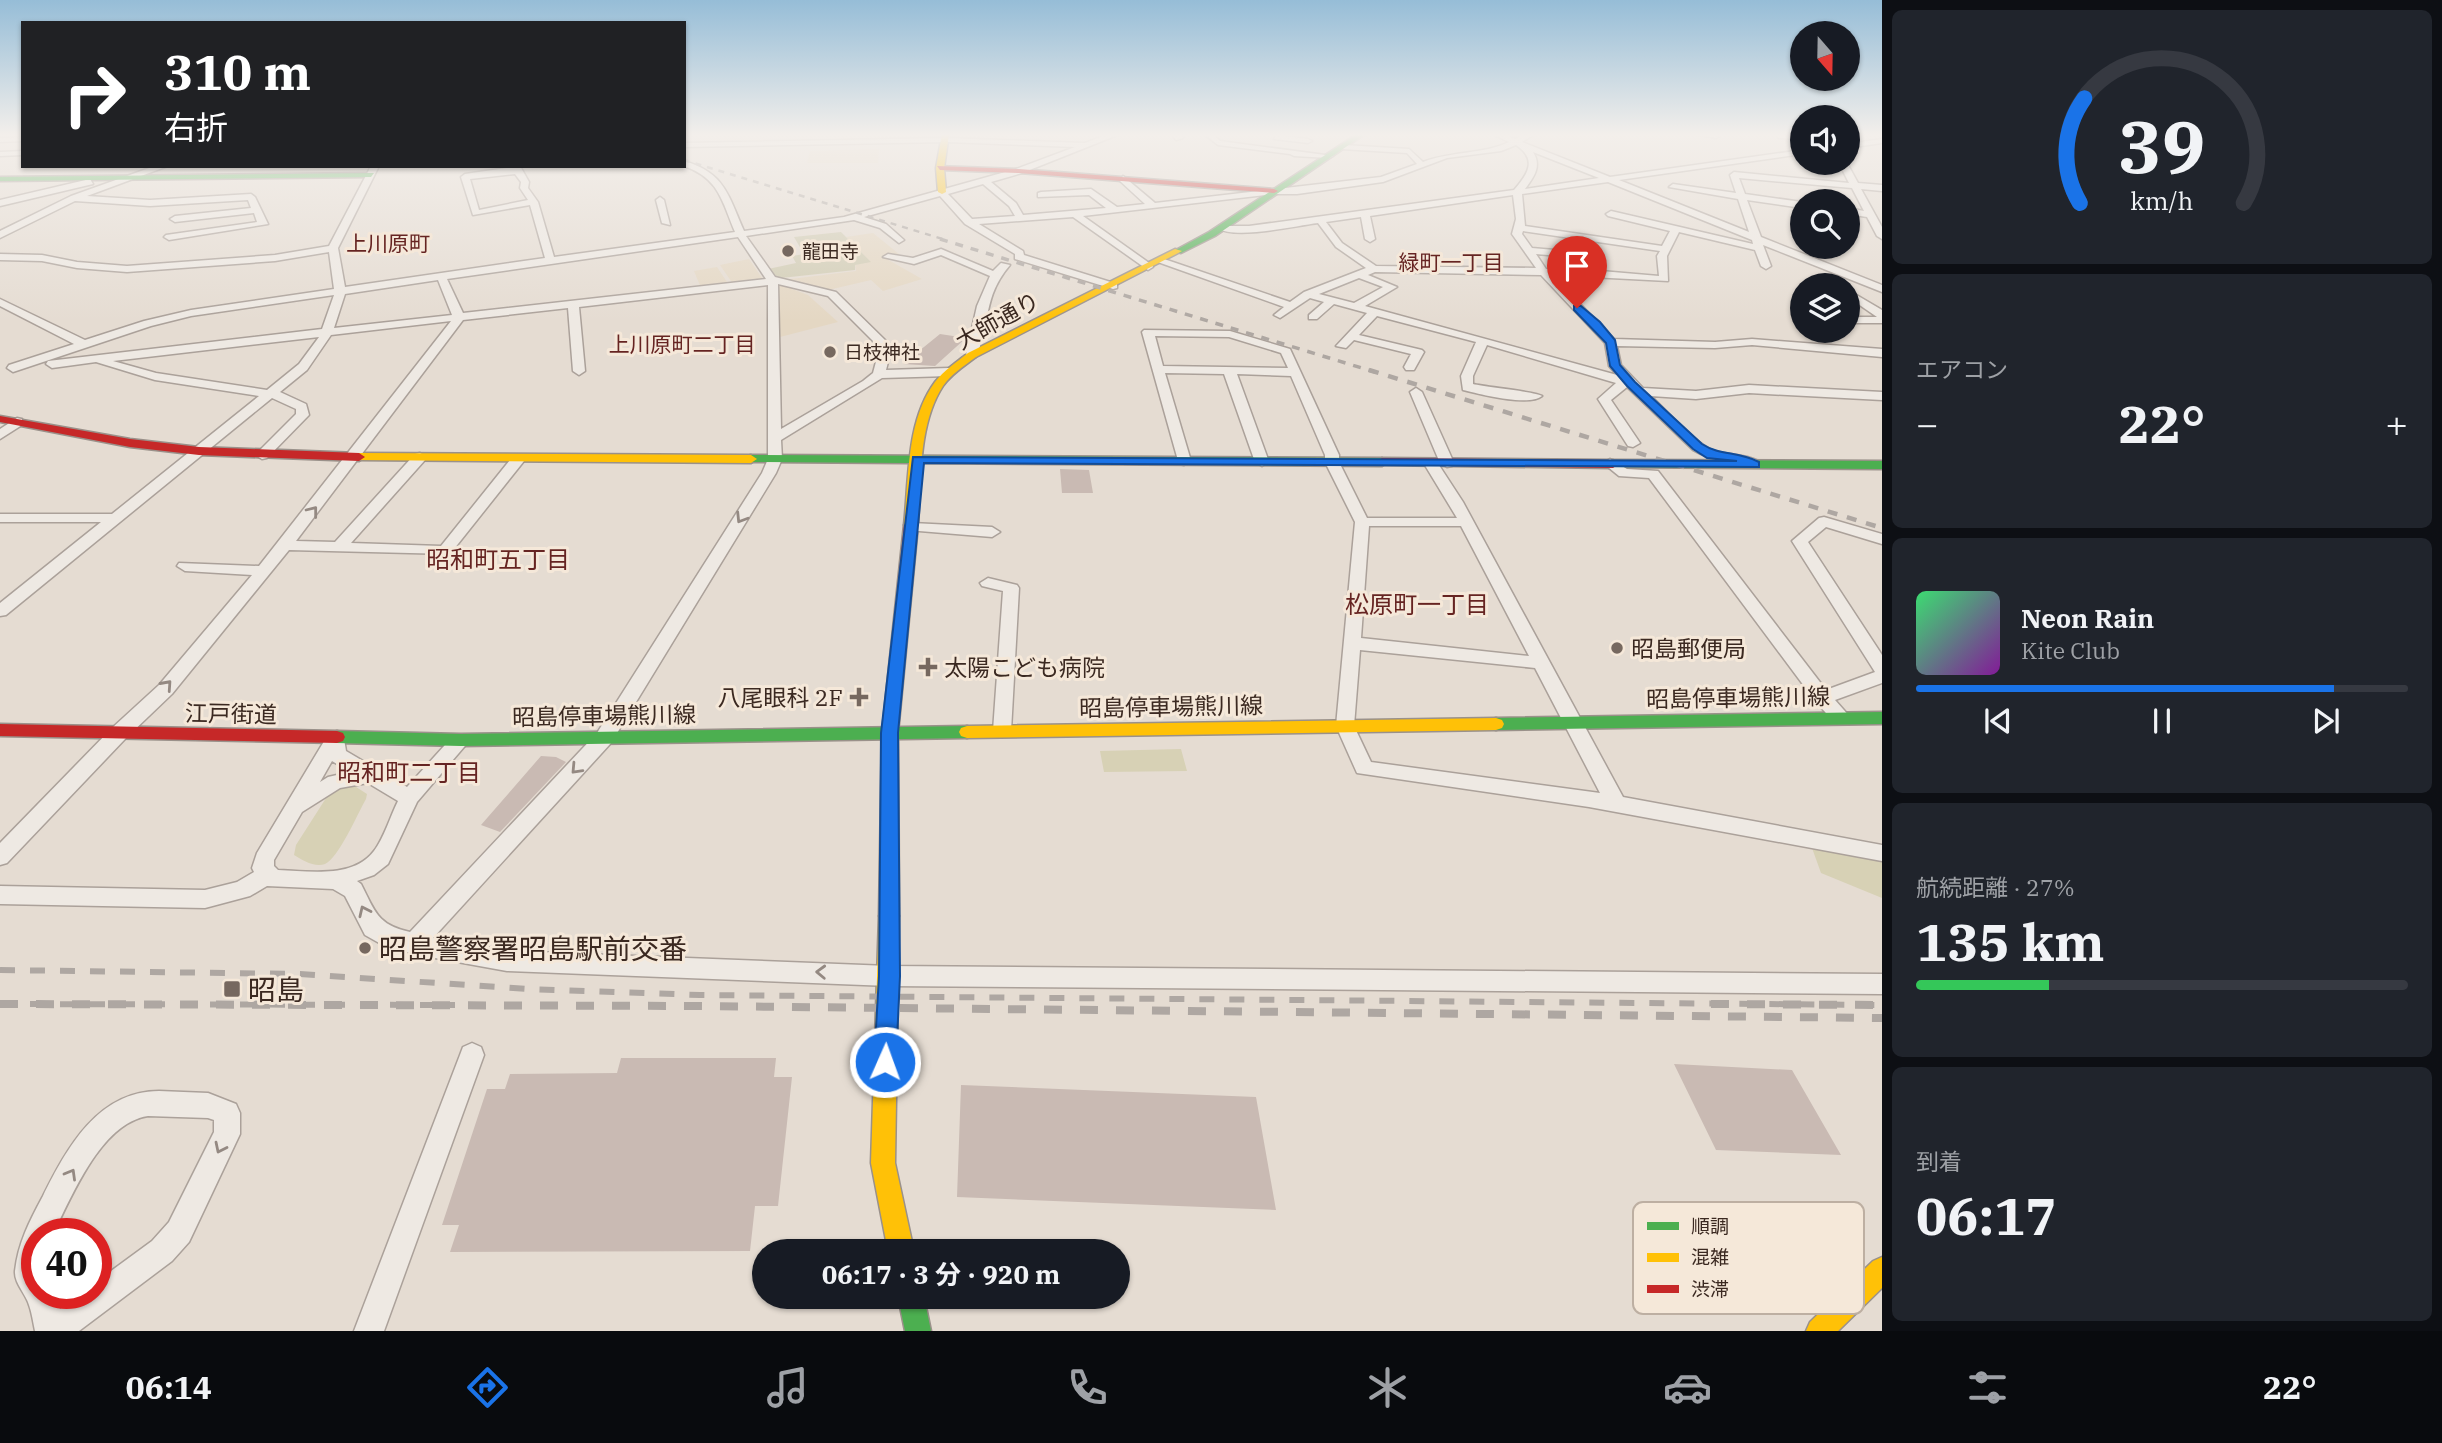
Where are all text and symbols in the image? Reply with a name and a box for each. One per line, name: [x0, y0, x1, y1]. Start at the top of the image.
north arrow: [1790, 21, 1860, 91]
map controls: [1790, 21, 1860, 343]
text: 310 m: [164, 40, 311, 103]
icon: right: [49, 49, 140, 140]
text: 39: [2118, 98, 2206, 193]
button: sound: [1790, 105, 1860, 175]
text: 右折: [164, 106, 228, 148]
text: km/h: [2130, 184, 2194, 217]
button: search: [1790, 189, 1860, 259]
district label: 上川原町: [346, 229, 430, 257]
pin: [1547, 236, 1607, 308]
place label: 龍田寺: [802, 239, 859, 263]
marker: 龍田寺: [780, 243, 796, 259]
icon: arrive: [1558, 247, 1596, 285]
district label: 緑町一丁目: [1399, 248, 1504, 276]
button: layers: [1790, 273, 1860, 343]
street label: 大師通り: [949, 285, 1045, 355]
district label: 上川原町二丁目: [609, 330, 756, 358]
place label: 日枝神社: [844, 340, 920, 364]
marker: 日枝神社: [822, 344, 838, 360]
text: エアコン: [1916, 354, 2008, 384]
text: 22°: [2119, 390, 2205, 457]
text: −: [1916, 399, 1939, 448]
text: +: [2385, 399, 2408, 448]
one-way arrow: [305, 506, 318, 518]
one-way arrow: [737, 511, 750, 524]
district label: 昭和町五丁目: [426, 543, 570, 575]
district label: 松原町一丁目: [1345, 588, 1489, 620]
text: Neon Rain: [2021, 601, 2154, 635]
place label: 昭島郵便局: [1631, 633, 1746, 663]
text: Kite Club: [2021, 635, 2120, 665]
marker: 昭島郵便局: [1609, 640, 1625, 656]
place label: 太陽こども病院: [944, 652, 1105, 682]
marker: 太陽こども病院: [918, 657, 938, 677]
street label: 昭島停車場熊川線: [1646, 680, 1830, 714]
one-way arrow: [159, 681, 172, 694]
place label: 八尾眼科 2F: [717, 682, 843, 712]
marker: 八尾眼科 2F: [849, 687, 869, 707]
street label: 昭島停車場熊川線: [1079, 689, 1263, 723]
street label: 江戸街道: [185, 697, 277, 729]
street label: 昭島停車場熊川線: [512, 698, 696, 732]
icon: previous: [1979, 702, 2017, 740]
icon: pause: [2143, 702, 2181, 740]
icon: next: [2307, 702, 2345, 740]
district label: 昭和町二丁目: [337, 756, 481, 788]
one-way arrow: [571, 761, 584, 774]
text: 航続距離 · 27%: [1916, 872, 2075, 902]
one-way arrow: [358, 906, 372, 918]
text: 135 km: [1916, 908, 2105, 975]
place label: 昭島警察署昭島駅前交番: [379, 930, 687, 967]
marker: 昭島警察署昭島駅前交番: [357, 940, 373, 956]
one-way arrow: [815, 965, 826, 980]
place label: 昭島: [248, 971, 304, 1008]
marker: 昭島: [222, 979, 242, 999]
position arrow: [848, 1025, 922, 1099]
one-way arrow: [215, 1141, 229, 1153]
text: 到着: [1916, 1146, 1962, 1176]
one-way arrow: [63, 1169, 76, 1181]
text: 06:17: [1916, 1182, 2057, 1249]
legend: [1633, 1202, 1864, 1314]
text: 順調: [1691, 1214, 1729, 1238]
speed limit sign: 40: [21, 1218, 112, 1309]
text: 混雑: [1691, 1245, 1729, 1269]
text: 06:17 · 3 分 · 920 m: [822, 1257, 1060, 1291]
text: 渋滞: [1691, 1277, 1729, 1301]
icon: directions: [463, 1363, 512, 1412]
icon: music: [763, 1363, 812, 1412]
icon: phone: [1063, 1363, 1112, 1412]
icon: climate: [1363, 1363, 1412, 1412]
icon: car: [1663, 1363, 1712, 1412]
icon: filters: [1963, 1363, 2012, 1412]
text: 06:14: [126, 1366, 212, 1408]
text: 22°: [2263, 1366, 2316, 1408]

